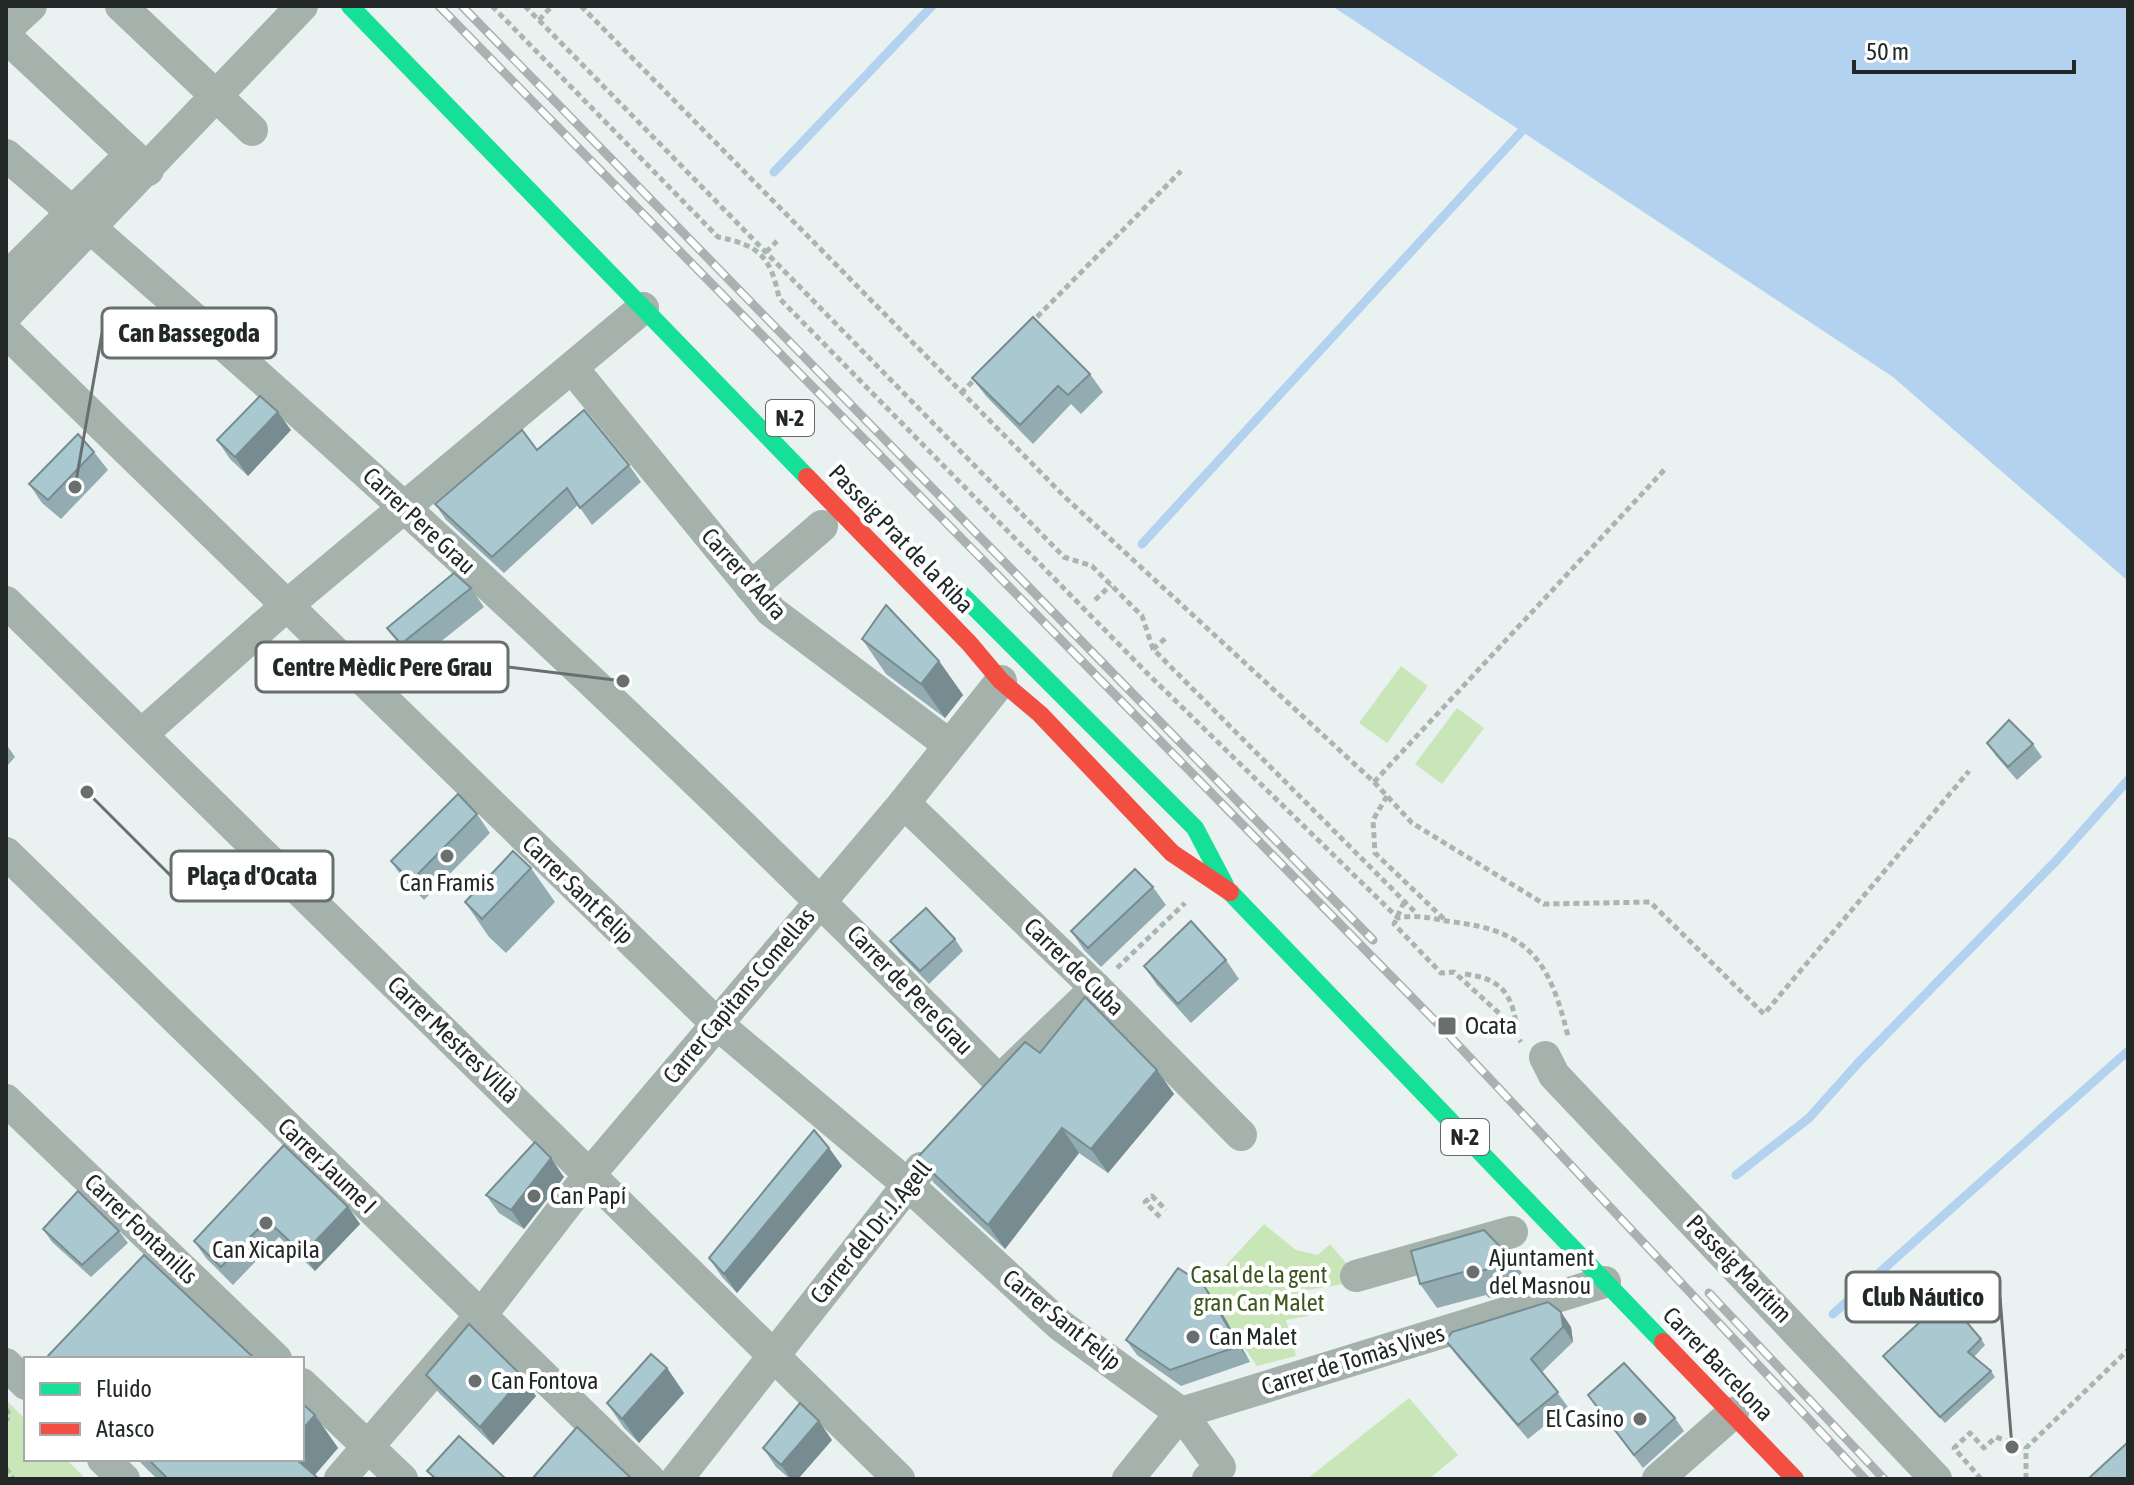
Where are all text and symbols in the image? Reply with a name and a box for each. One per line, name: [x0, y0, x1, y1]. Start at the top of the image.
scale bar: [1854, 24, 2074, 74]
text: 50 m: [1866, 38, 1909, 65]
callout: Can Bassegoda: [102, 308, 276, 358]
text: Can Bassegoda: [118, 318, 260, 348]
road number: N-2: [766, 400, 814, 436]
street label: Passeig Prat de la Riba: [824, 459, 979, 618]
street label: Carrer Pere Grau: [358, 462, 481, 579]
street label: Carrer d'Adra: [696, 522, 792, 625]
callout: Centre Mèdic Pere Grau: [256, 642, 508, 692]
text: Centre Mèdic Pere Grau: [272, 652, 492, 682]
street label: Carrer Sant Felip: [517, 830, 639, 949]
marker: Can Framis: [438, 847, 456, 865]
callout: Plaça d'Ocata: [171, 851, 333, 901]
text: Plaça d'Ocata: [187, 861, 317, 891]
place label: Can Framis: [399, 869, 495, 896]
street label: Carrer Capitans Comellas: [657, 903, 820, 1089]
street label: Carrer de Cuba: [1019, 913, 1130, 1021]
street label: Carrer de Pere Grau: [842, 920, 979, 1060]
street label: Carrer Mestres Villà: [383, 971, 524, 1109]
place label: Ocata: [1465, 1012, 1517, 1039]
marker: Ocata: [1436, 1015, 1458, 1037]
street label: Carrer Jaume I: [273, 1112, 382, 1219]
road number: N-2: [1441, 1119, 1489, 1155]
street label: Carrer del Dr. J. Agell: [805, 1154, 937, 1309]
street label: Carrer Fontanills: [79, 1168, 203, 1289]
place label: Can Papí: [550, 1182, 626, 1209]
marker: Can Papí: [525, 1187, 543, 1205]
street label: Passeig Marítim: [1681, 1209, 1797, 1328]
marker: Can Xicapila: [257, 1214, 275, 1232]
place label: Can Xicapila: [212, 1236, 320, 1263]
place label: Ajuntament del Masnou: [1489, 1244, 1594, 1299]
park label: Casal de la gent gran Can Malet: [1191, 1261, 1328, 1316]
marker: Ajuntament del Masnou: [1464, 1263, 1482, 1281]
street label: Carrer Sant Felip: [998, 1264, 1127, 1375]
callout: Club Náutico: [1846, 1272, 2000, 1322]
text: Club Náutico: [1862, 1282, 1984, 1312]
street label: Carrer Barcelona: [1658, 1301, 1779, 1426]
street label: Carrer de Tomàs Vives: [1258, 1319, 1448, 1400]
place label: Can Malet: [1209, 1323, 1297, 1350]
marker: Can Malet: [1184, 1328, 1202, 1346]
legend: [24, 1357, 304, 1461]
place label: Can Fontova: [491, 1367, 599, 1394]
marker: Can Fontova: [466, 1372, 484, 1390]
text: Fluido: [96, 1375, 152, 1402]
place label: El Casino: [1545, 1405, 1624, 1432]
marker: El Casino: [1631, 1410, 1649, 1428]
text: Atasco: [96, 1415, 154, 1442]

